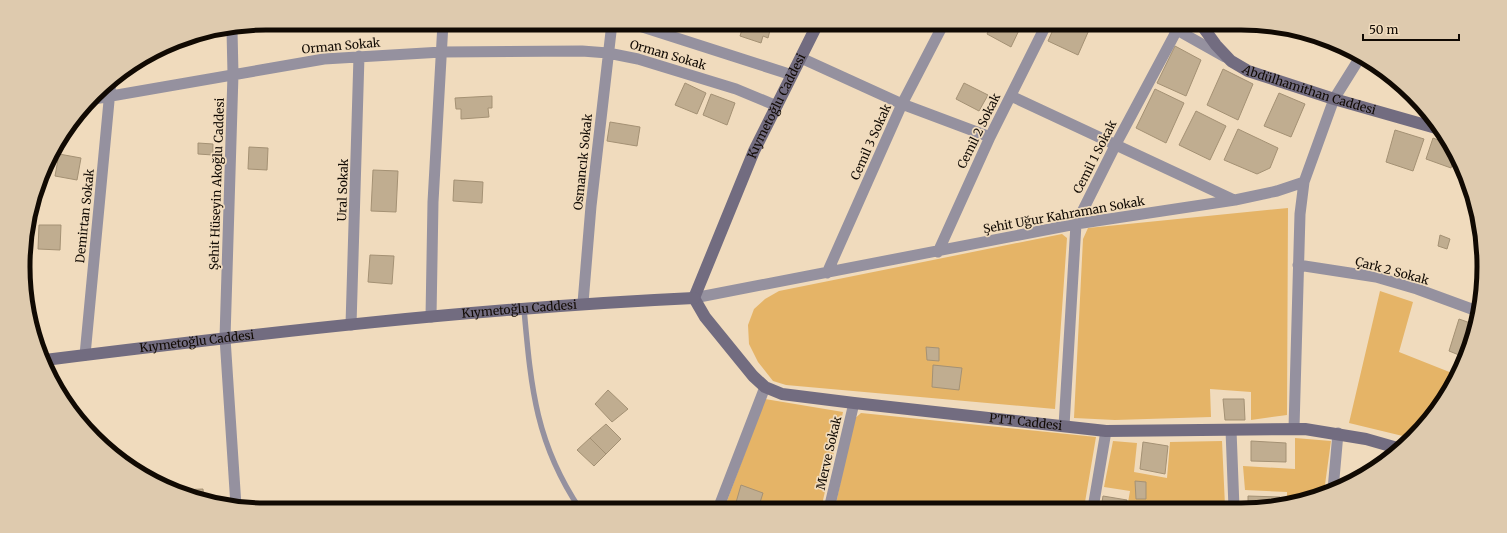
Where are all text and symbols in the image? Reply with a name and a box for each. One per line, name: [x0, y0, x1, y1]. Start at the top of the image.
scale bar: [1363, 16, 1459, 42]
text: 50 m: [1369, 22, 1398, 37]
street label: Orman Sokak: [301, 35, 381, 56]
street label: Orman Sokak: [628, 36, 709, 73]
street label: Kıymetoğlu Caddesi: [744, 51, 809, 161]
street label: Abdülhamithan Caddesi: [1239, 61, 1378, 118]
street label: Cemil 2 Sokak: [954, 90, 1003, 171]
street label: Şehit Hüseyin Akoğlu Caddesi: [206, 97, 227, 270]
street label: Cemil 3 Sokak: [847, 101, 894, 182]
street label: Osmancık Sokak: [570, 113, 595, 211]
street label: Cemil 1 Sokak: [1070, 117, 1120, 196]
street label: Ural Sokak: [334, 158, 351, 222]
street label: Demirtan Sokak: [72, 168, 97, 264]
street label: Şehit Uğur Kahraman Sokak: [982, 193, 1146, 236]
street label: Çark 2 Sokak: [1354, 253, 1431, 288]
street label: Kıymetoğlu Caddesi: [461, 297, 577, 321]
street label: Kıymetoğlu Caddesi: [139, 327, 255, 355]
street label: PTT Caddesi: [988, 410, 1063, 433]
street label: Merve Sokak: [813, 414, 844, 491]

